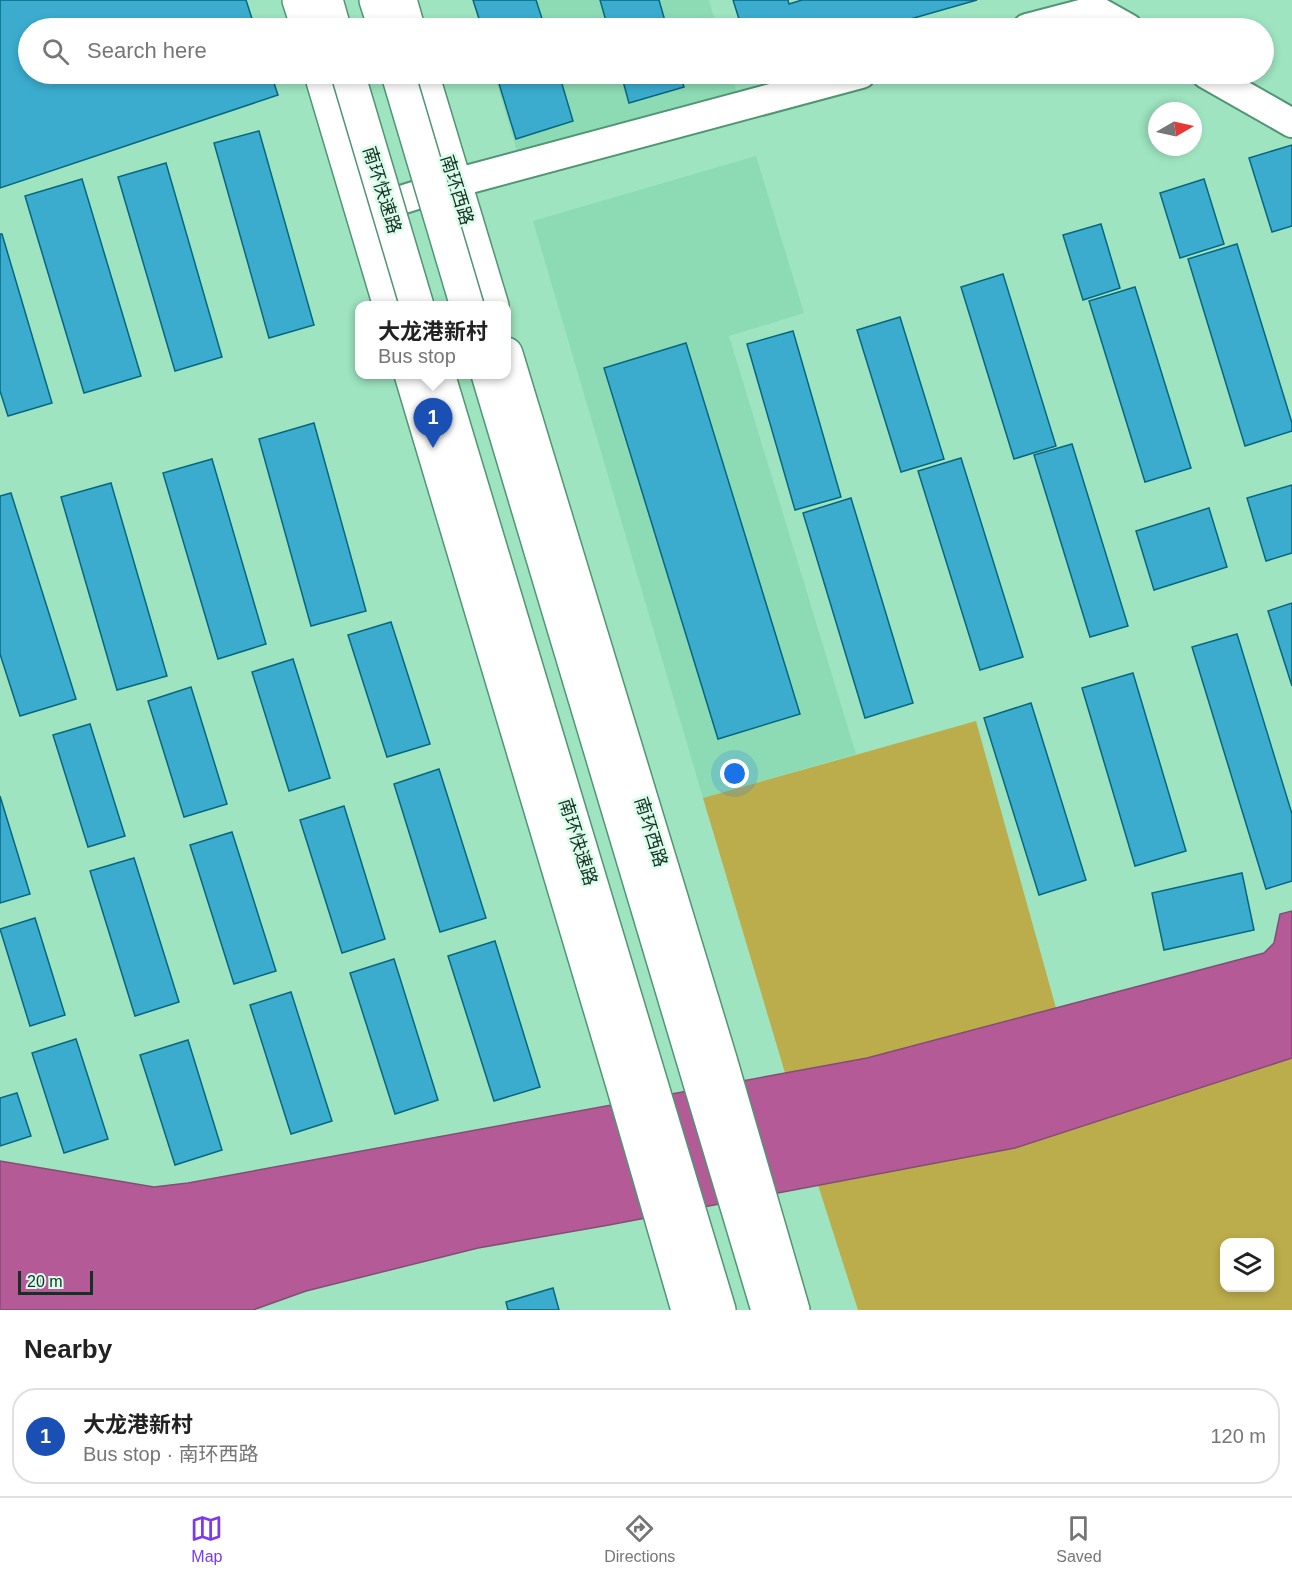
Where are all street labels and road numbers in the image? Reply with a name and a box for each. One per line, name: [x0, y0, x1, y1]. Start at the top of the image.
street label: 南环快速路: [359, 144, 405, 236]
street label: 南环西路: [437, 153, 477, 227]
street label: 南环西路: [631, 795, 671, 869]
street label: 南环快速路: [555, 796, 601, 888]

